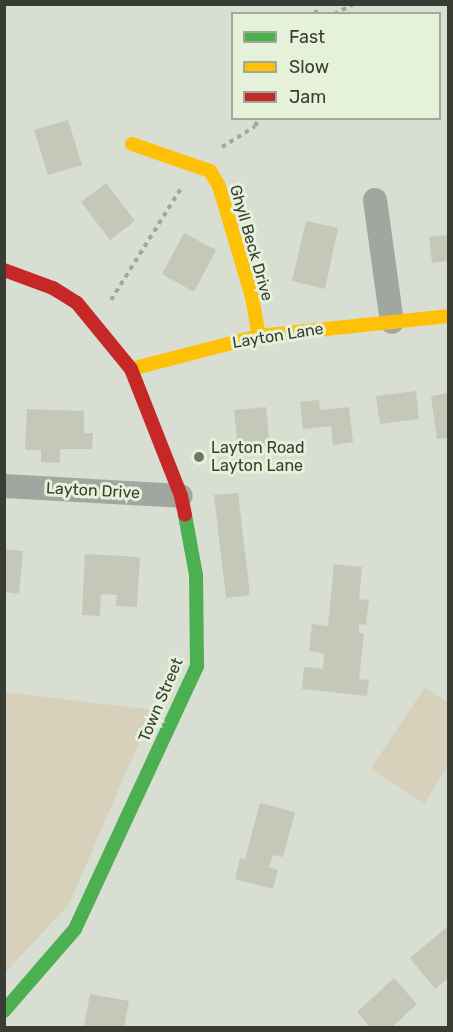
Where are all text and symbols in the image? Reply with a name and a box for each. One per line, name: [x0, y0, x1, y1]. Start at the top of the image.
legend: [231, 12, 441, 120]
text: Fast: [289, 26, 325, 48]
text: Slow: [289, 56, 329, 78]
text: Jam: [289, 86, 326, 108]
street label: Ghyll Beck Drive: [225, 183, 277, 303]
street label: Layton Lane: [231, 319, 325, 353]
place label: Layton Road Layton Lane: [211, 438, 304, 476]
marker: Layton Road Layton Lane: [192, 450, 206, 464]
street label: Layton Drive: [46, 479, 140, 503]
street label: Town Street: [135, 655, 187, 745]

